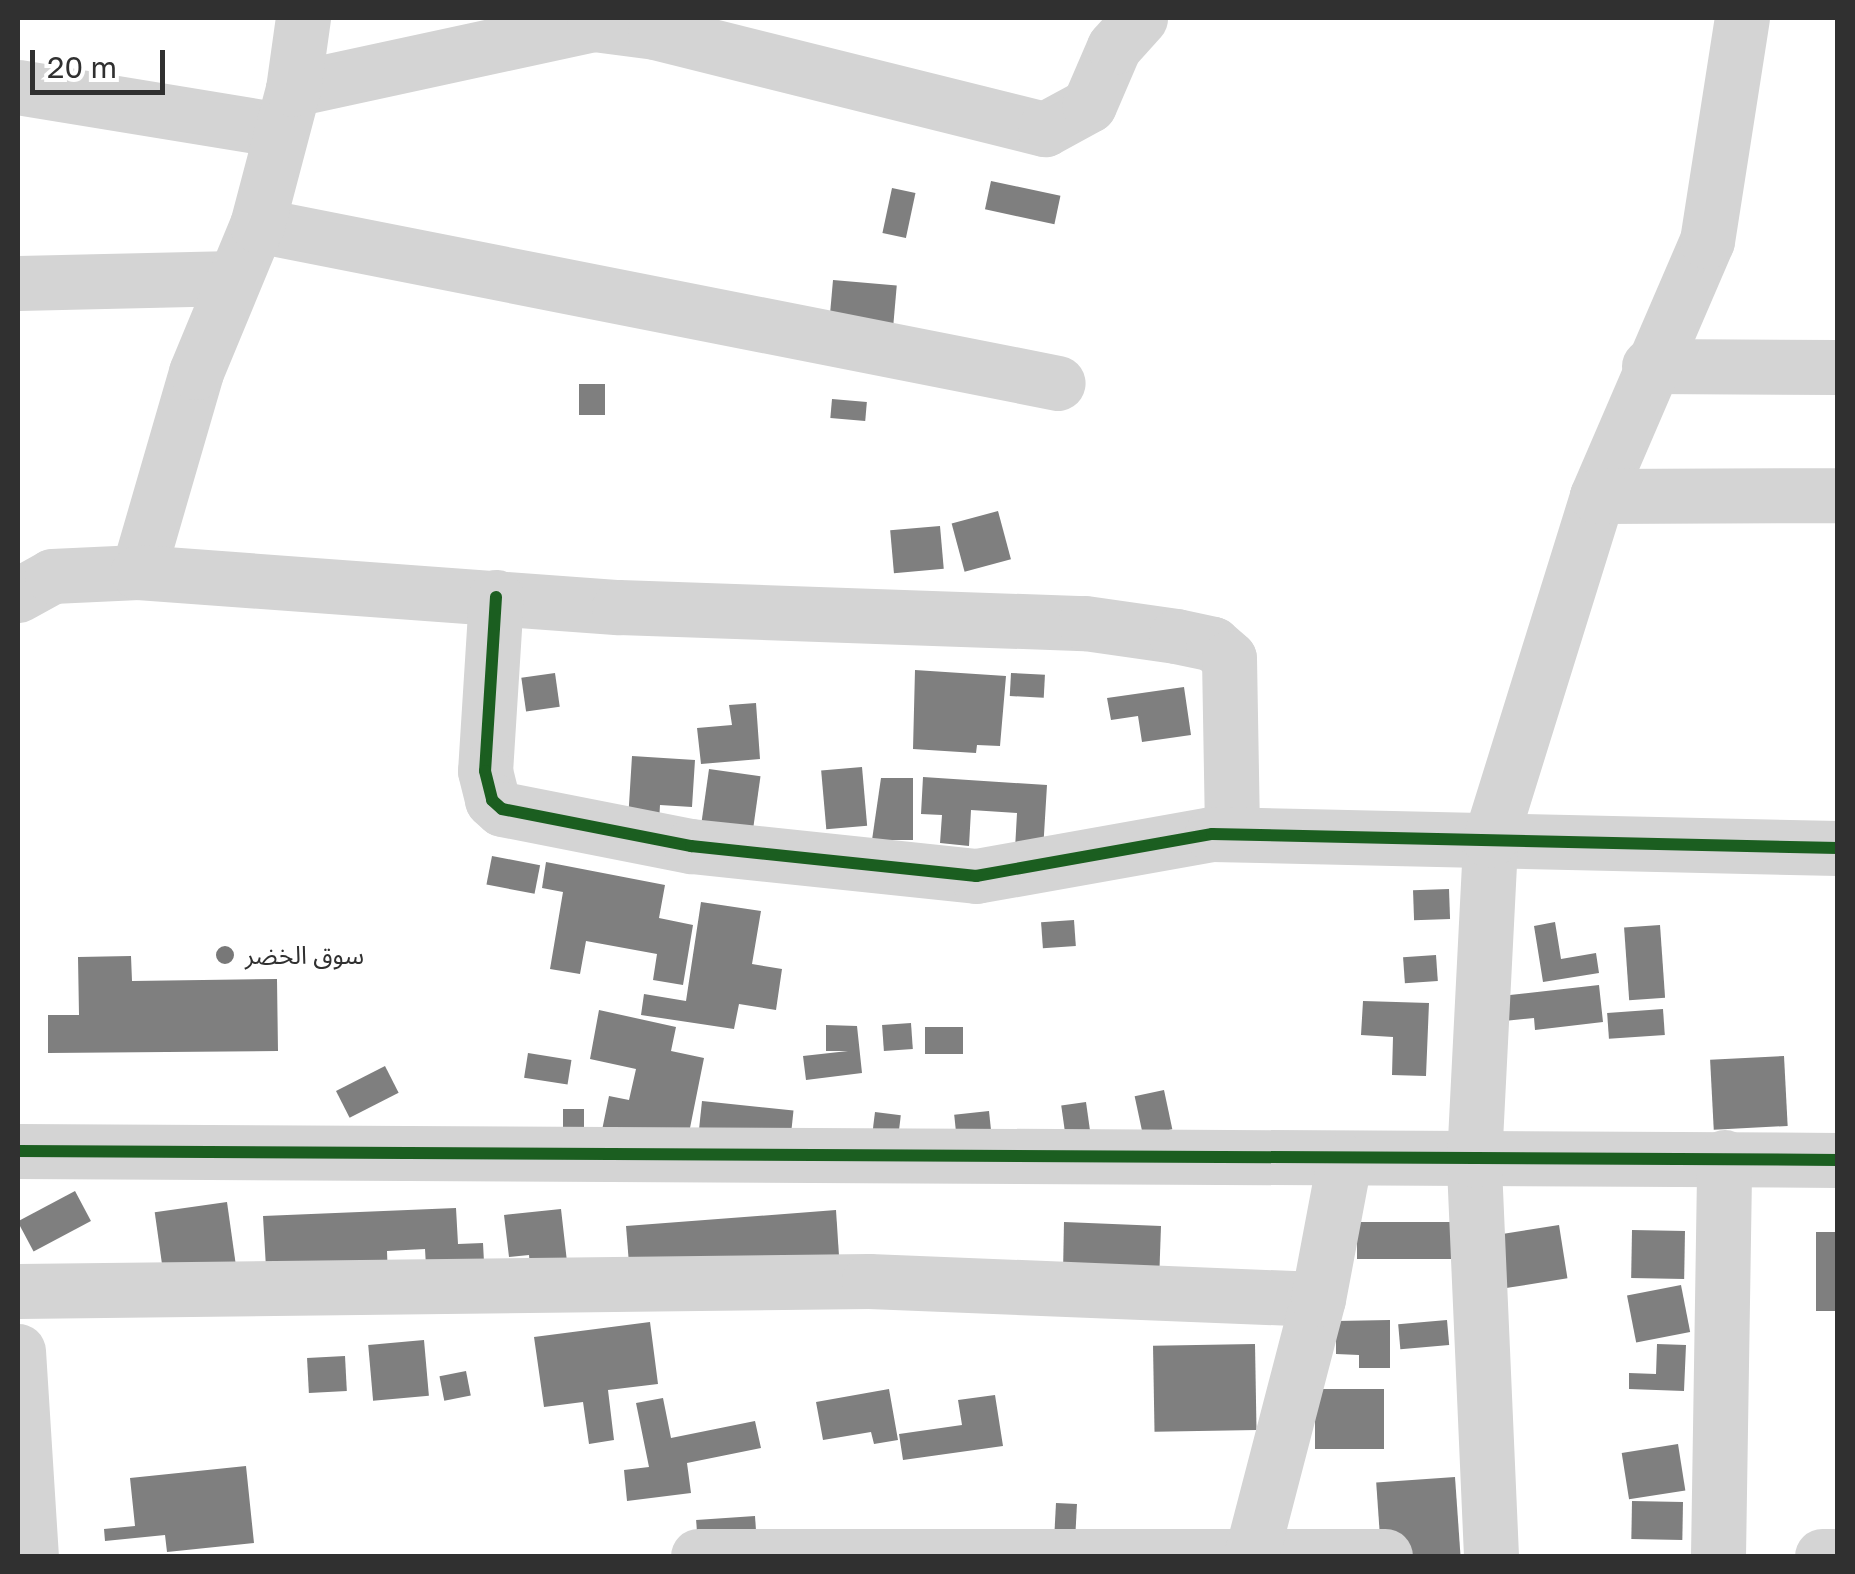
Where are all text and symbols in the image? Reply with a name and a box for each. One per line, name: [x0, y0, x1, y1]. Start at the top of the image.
scale bar: [35, 30, 170, 92]
text: 20 m: [47, 49, 117, 85]
place label: سوق الخضر: [245, 940, 364, 970]
marker: سوق الخضر: [214, 944, 236, 966]

